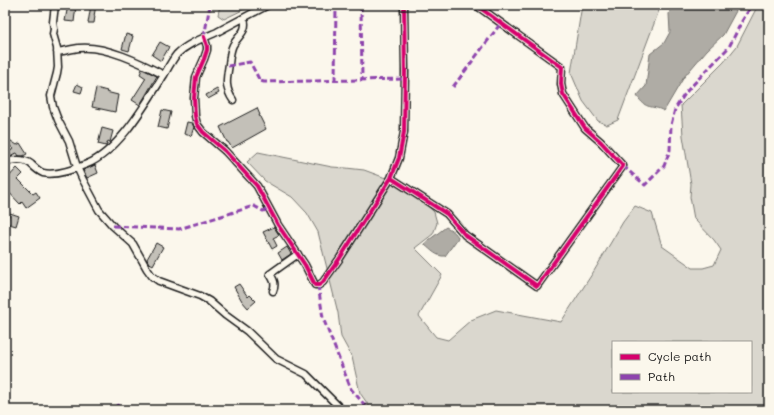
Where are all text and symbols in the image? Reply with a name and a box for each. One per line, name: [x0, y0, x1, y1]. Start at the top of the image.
legend: [612, 341, 752, 393]
text: Cycle path: [648, 348, 711, 364]
text: Path: [648, 368, 675, 384]

